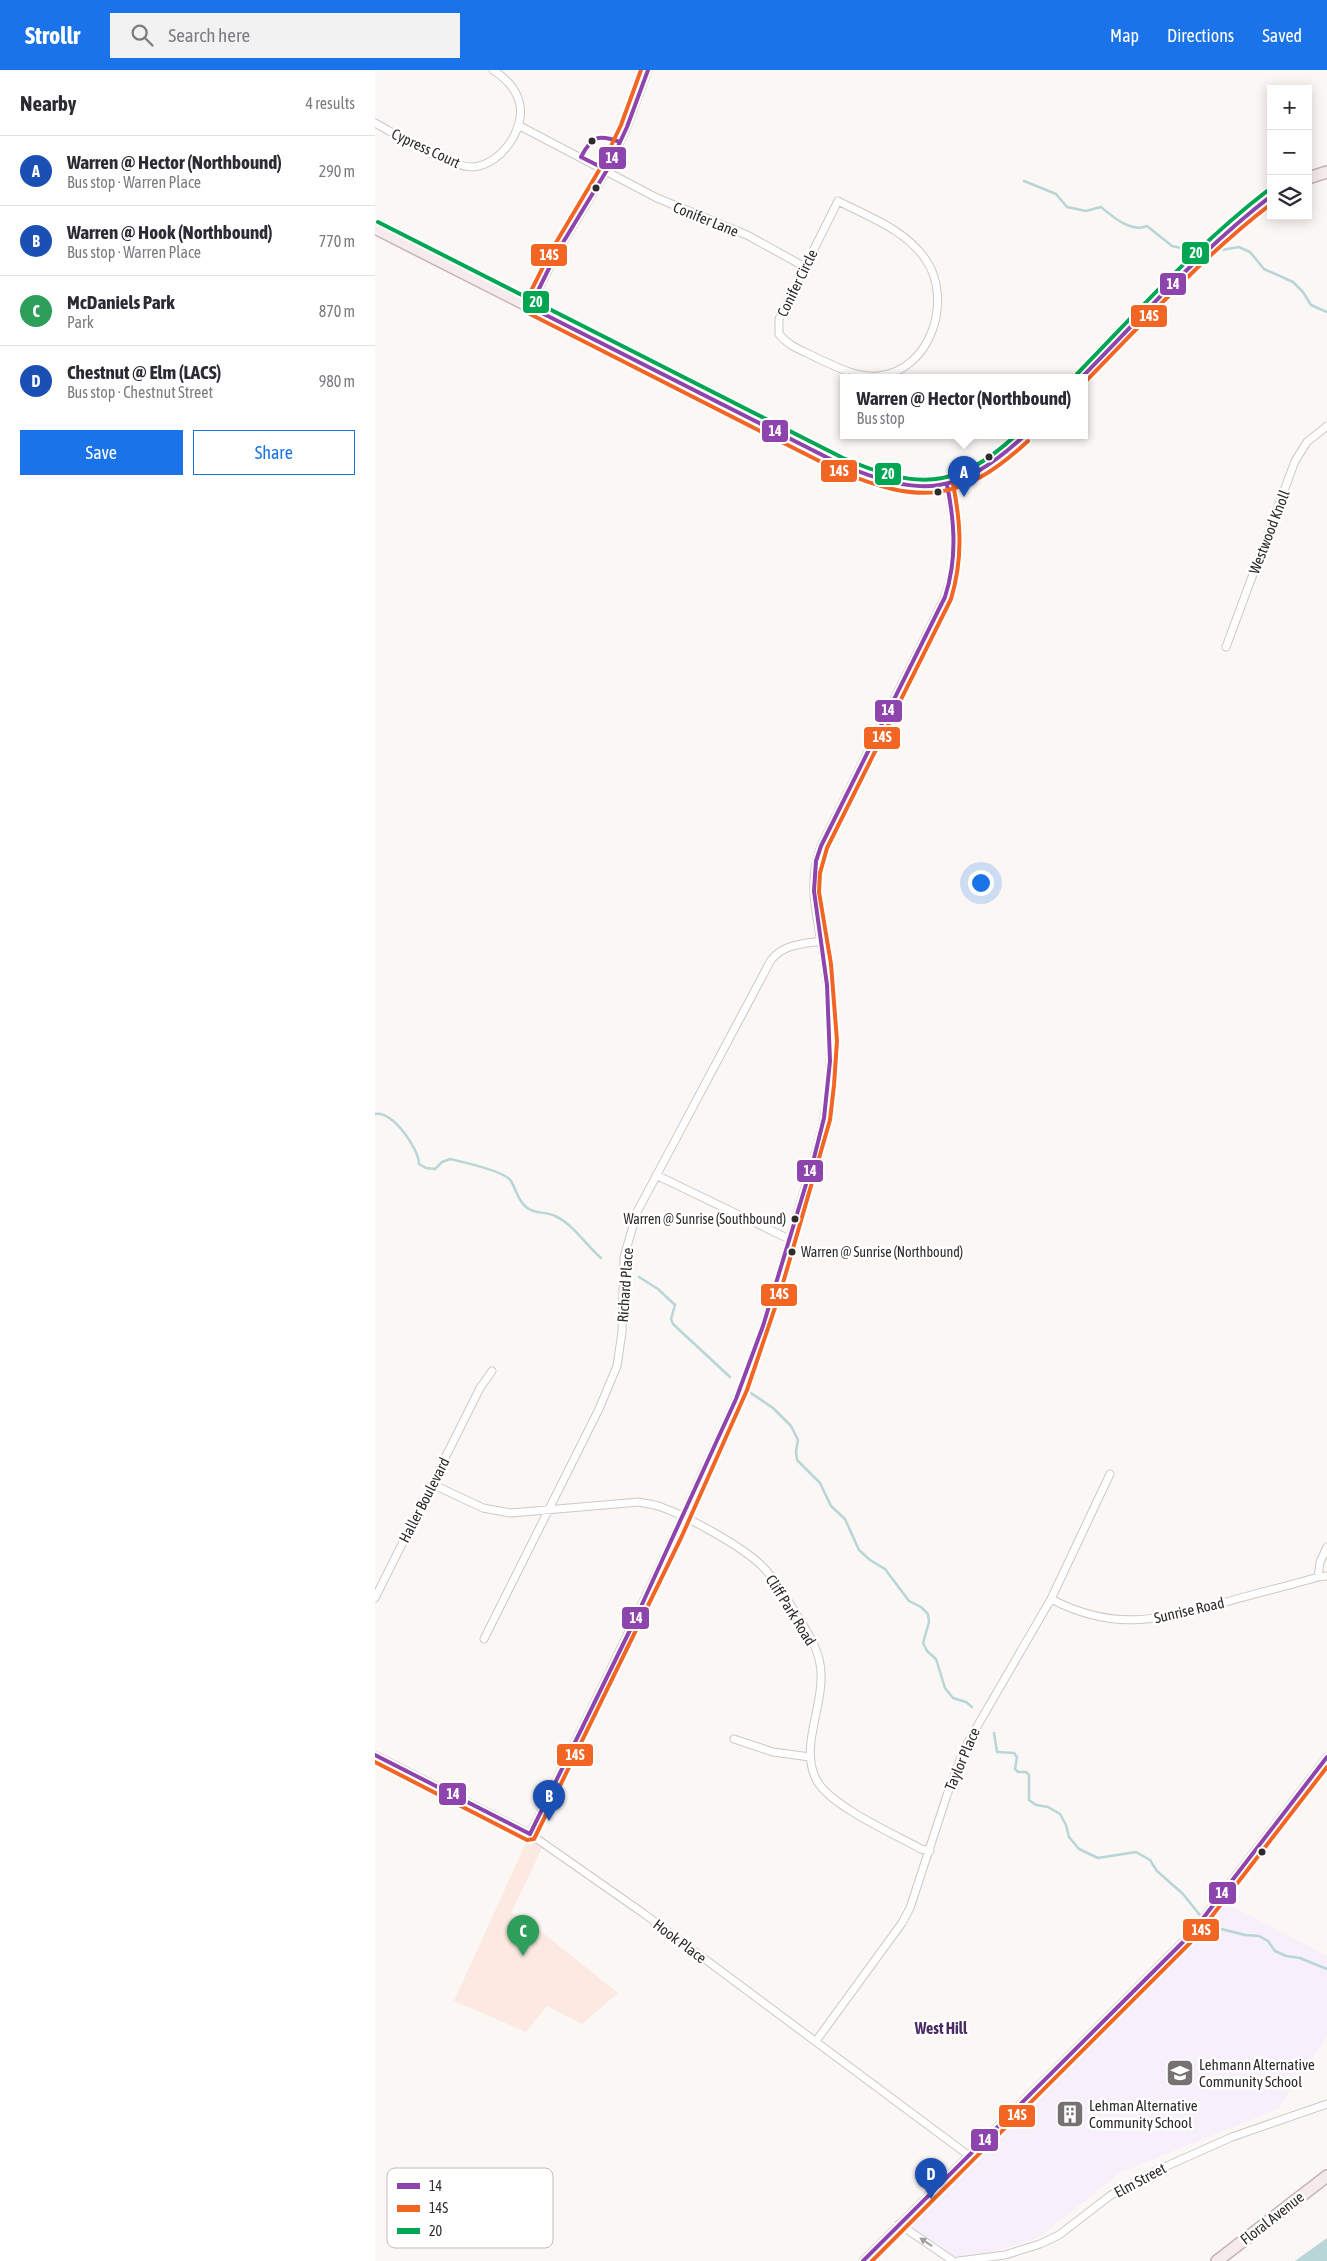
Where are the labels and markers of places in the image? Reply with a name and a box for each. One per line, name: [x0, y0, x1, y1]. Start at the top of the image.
unlabelled marker: [587, 136, 597, 146]
unlabelled marker: [591, 183, 601, 193]
unlabelled marker: [984, 452, 994, 462]
pin: A: [948, 456, 980, 497]
unlabelled marker: [933, 487, 943, 497]
place label: Warren @ Sunrise (Southbound): [623, 1211, 786, 1227]
marker: Warren @ Sunrise (Southbound): [790, 1214, 800, 1224]
place label: Warren @ Sunrise (Northbound): [801, 1244, 963, 1260]
marker: Warren @ Sunrise (Northbound): [787, 1247, 797, 1257]
pin: B: [533, 1780, 565, 1821]
unlabelled marker: [1257, 1847, 1267, 1857]
pin: C: [507, 1915, 539, 1956]
place label: Lehmann Alternative Community School: [1199, 2056, 1315, 2090]
school or university icon: Lehmann Alternative Community School: [1165, 2058, 1195, 2088]
place label: Lehman Alternative Community School: [1089, 2097, 1198, 2131]
building icon: Lehman Alternative Community School: [1055, 2099, 1085, 2129]
pin: D: [915, 2158, 947, 2199]

